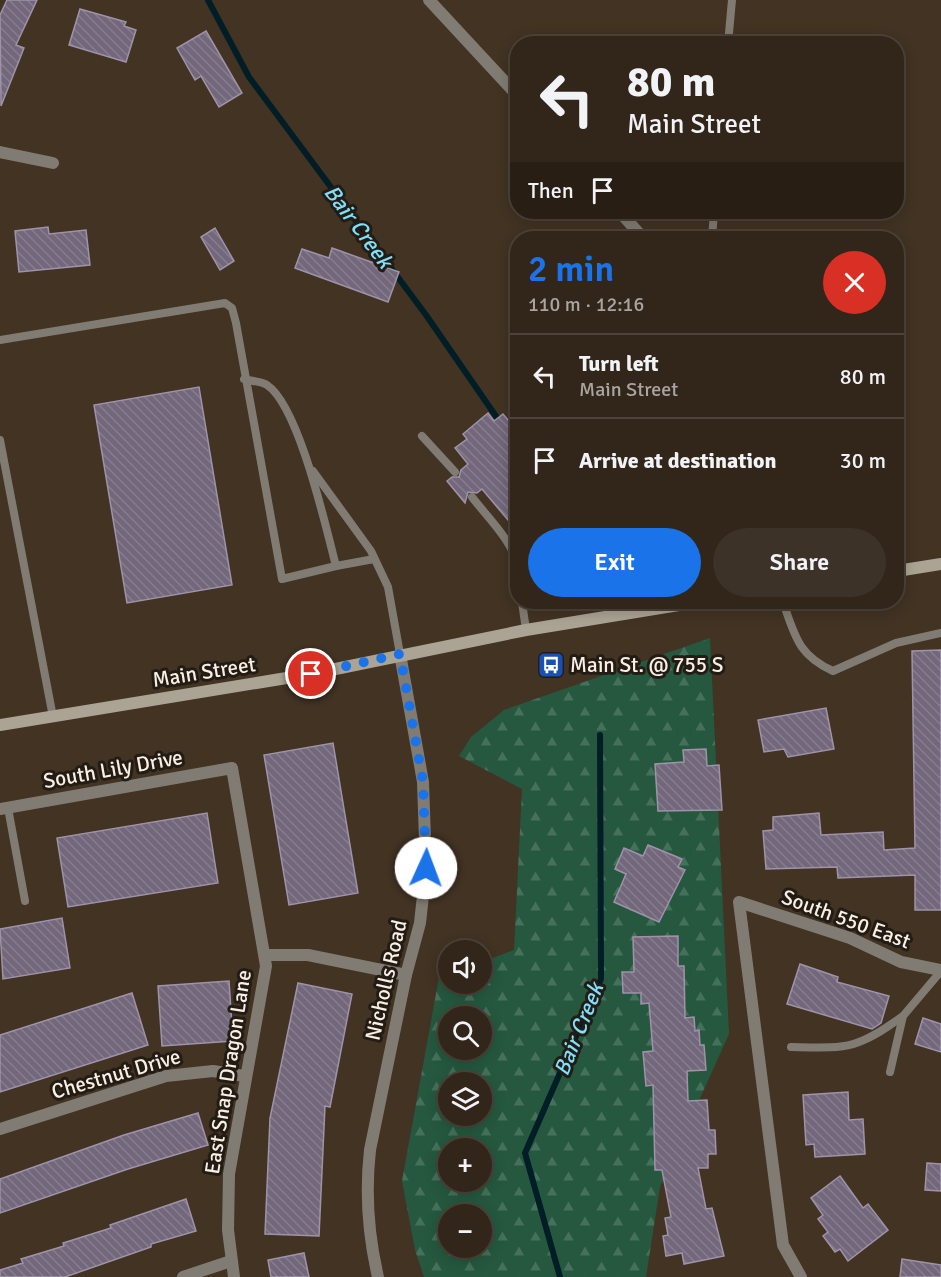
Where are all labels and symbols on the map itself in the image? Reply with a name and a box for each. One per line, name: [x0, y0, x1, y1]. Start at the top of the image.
water label: Bair Creek: [318, 179, 400, 275]
pin: [285, 648, 336, 699]
bus stop icon: Main St. @ 755 S: [536, 650, 566, 680]
street label: Main Street: [151, 651, 257, 693]
place label: Main St. @ 755 S: [570, 652, 723, 678]
street label: South Lily Drive: [41, 744, 185, 794]
position arrow: [394, 836, 458, 900]
street label: South 550 East: [778, 884, 914, 954]
street label: Nicholls Road: [359, 917, 413, 1043]
street label: East Snap Dragon Lane: [199, 968, 257, 1176]
water label: Bair Creek: [548, 977, 610, 1079]
street label: Chestnut Drive: [48, 1043, 184, 1105]

